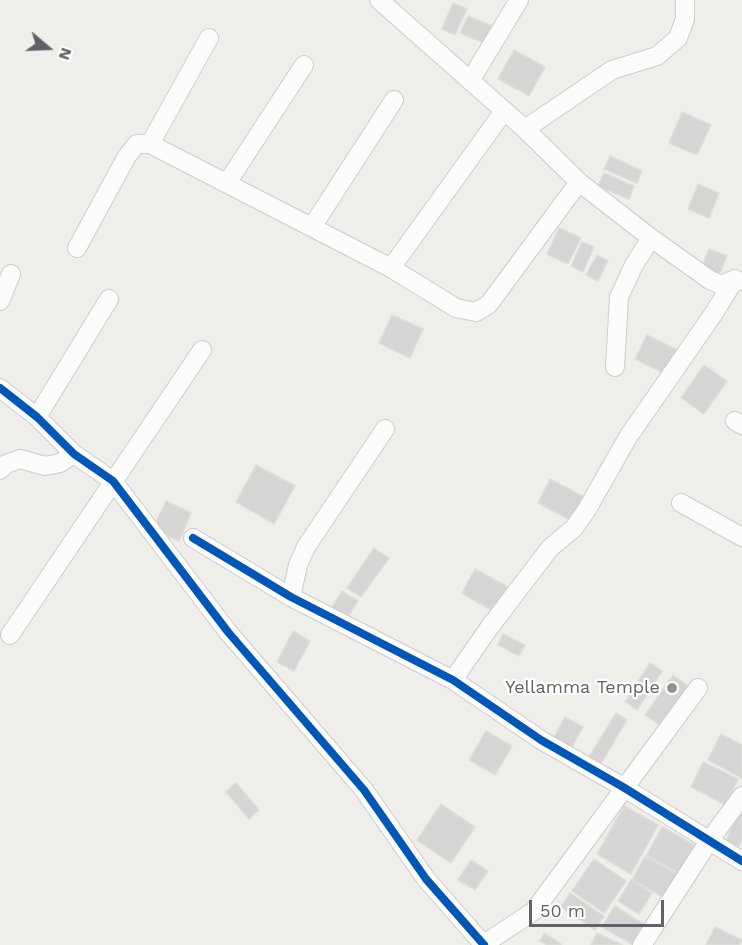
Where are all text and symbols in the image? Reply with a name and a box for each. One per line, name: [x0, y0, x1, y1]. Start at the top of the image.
north arrow: [18, 18, 78, 78]
text: N: [55, 45, 76, 63]
place label: Yellamma Temple: [505, 677, 660, 699]
marker: Yellamma Temple: [665, 681, 679, 695]
scale bar: [532, 888, 667, 926]
text: 50 m: [540, 900, 585, 921]

